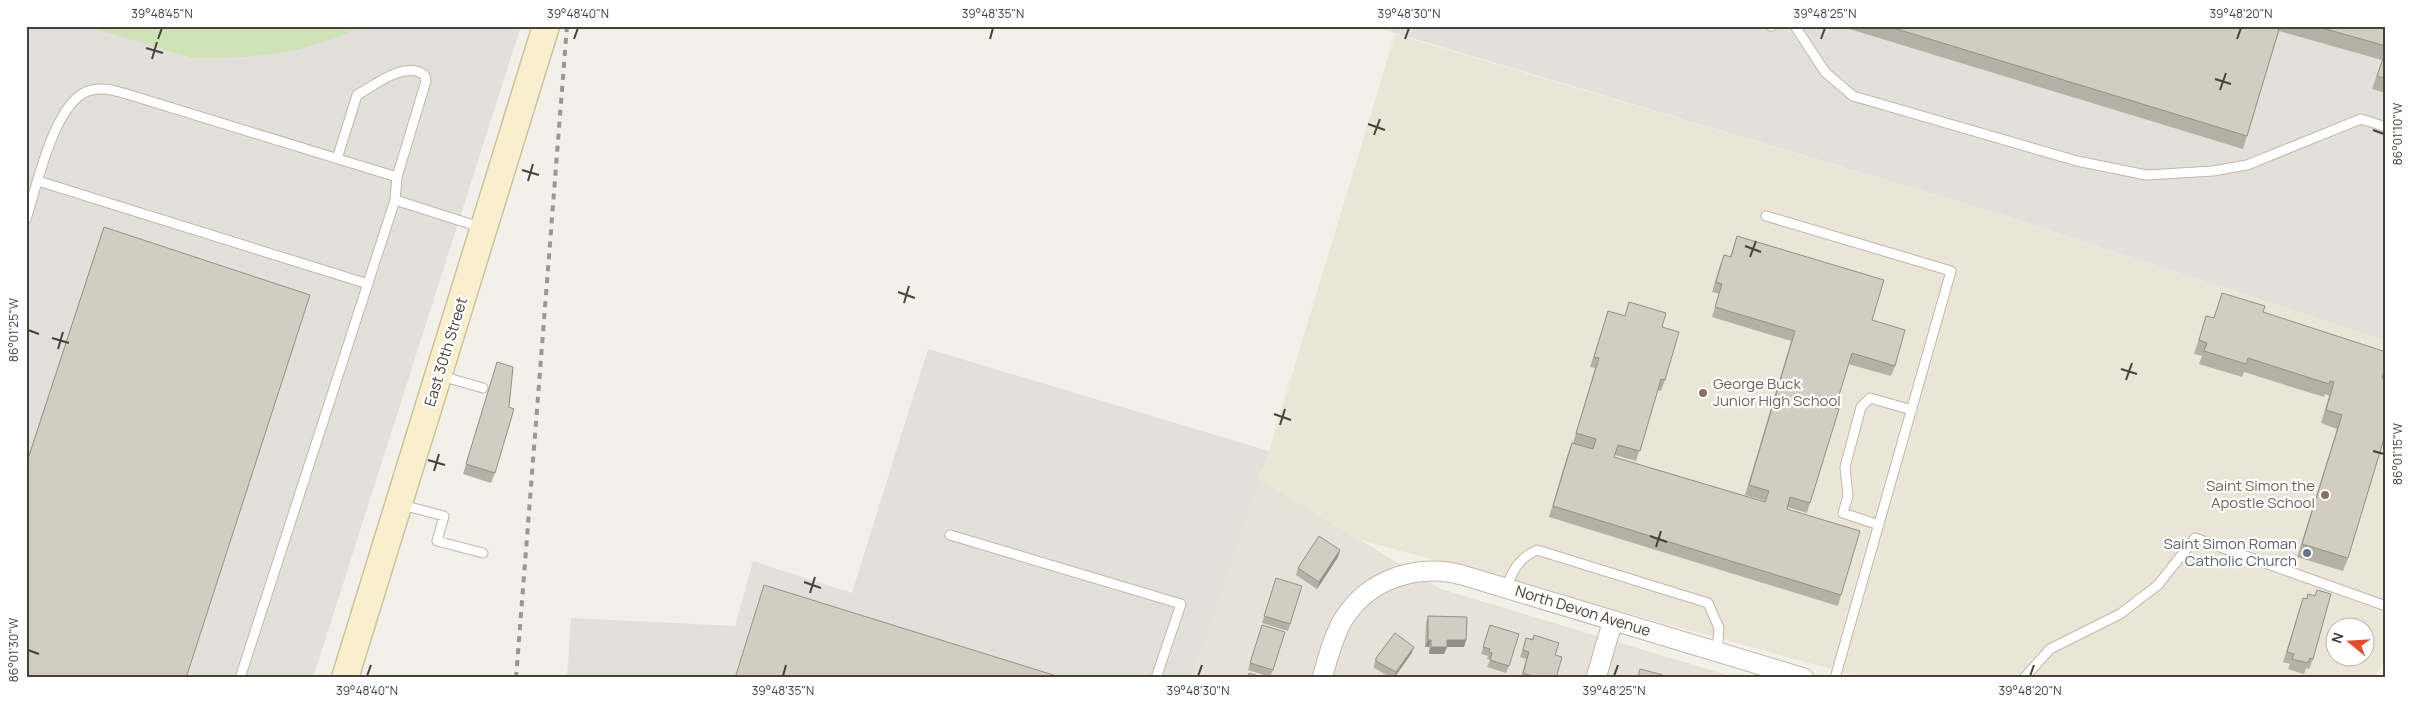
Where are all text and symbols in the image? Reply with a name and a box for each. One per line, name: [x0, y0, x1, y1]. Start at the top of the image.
text: 39°48'45"N: [131, 5, 193, 22]
text: 39°48'40"N: [547, 5, 609, 22]
text: 39°48'35"N: [962, 5, 1024, 22]
text: 39°48'30"N: [1378, 5, 1440, 22]
text: 39°48'25"N: [1794, 5, 1856, 22]
text: 39°48'20"N: [2209, 5, 2273, 22]
text: 86°01'10"W: [2389, 102, 2406, 165]
street label: East 30th Street: [419, 295, 472, 409]
text: 86°01'25"W: [5, 297, 22, 362]
place label: George Buck Junior High School: [1713, 373, 1841, 411]
marker: George Buck Junior High School: [1697, 387, 1709, 399]
text: 86°01'15"W: [2389, 422, 2406, 485]
place label: Saint Simon the Apostle School: [2206, 475, 2315, 513]
marker: Saint Simon the Apostle School: [2319, 489, 2331, 501]
place label: Saint Simon Roman Catholic Church: [2164, 533, 2297, 571]
marker: Saint Simon Roman Catholic Church: [2301, 547, 2313, 559]
street label: North Devon Avenue: [1513, 580, 1654, 641]
north arrow: [2324, 616, 2374, 666]
text: 86°01'30"W: [5, 617, 22, 682]
text: N: [2327, 630, 2348, 646]
text: 39°48'40"N: [336, 682, 398, 699]
text: 39°48'35"N: [752, 682, 814, 699]
text: 39°48'30"N: [1167, 682, 1229, 699]
text: 39°48'25"N: [1583, 682, 1645, 699]
text: 39°48'20"N: [1998, 682, 2062, 699]

